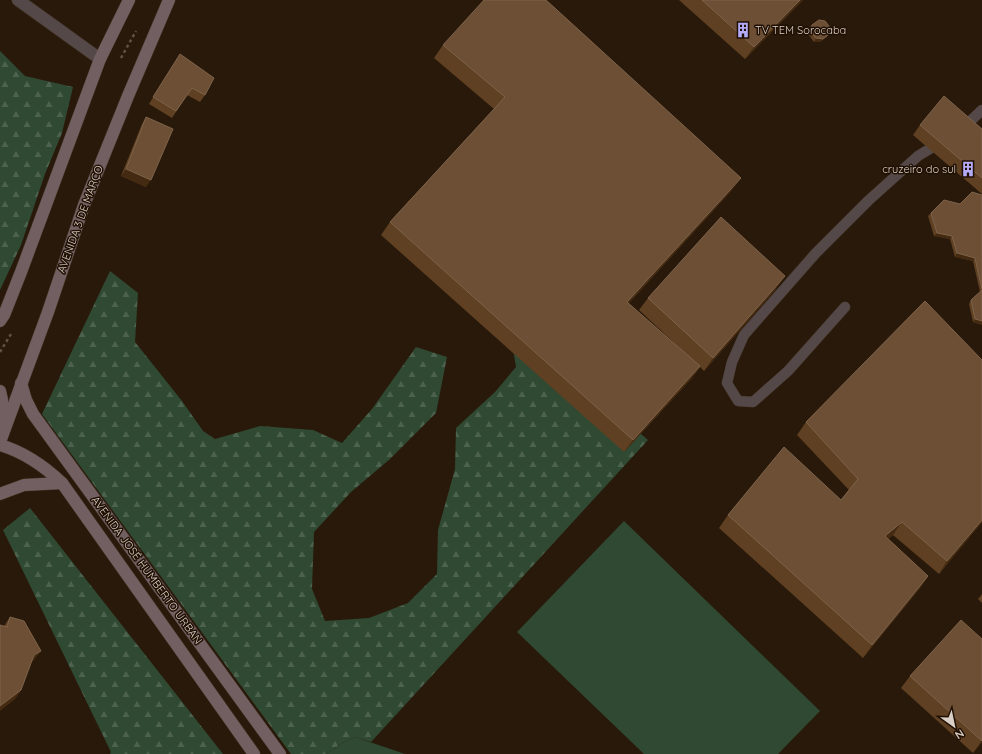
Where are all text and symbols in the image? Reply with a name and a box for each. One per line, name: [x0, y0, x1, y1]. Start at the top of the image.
building icon: TV TEM Sorocaba: [734, 21, 752, 39]
place label: TV TEM Sorocaba: [755, 23, 846, 37]
building icon: cruzeiro do sul: [959, 160, 977, 178]
place label: cruzeiro do sul: [882, 162, 956, 176]
street label: AVENIDA 3 DE MARÇO: [54, 163, 106, 275]
street label: AVENIDA JOSÉ HUMBERTO URBAN: [89, 493, 205, 647]
north arrow: [934, 706, 974, 746]
text: N: [952, 726, 967, 742]

